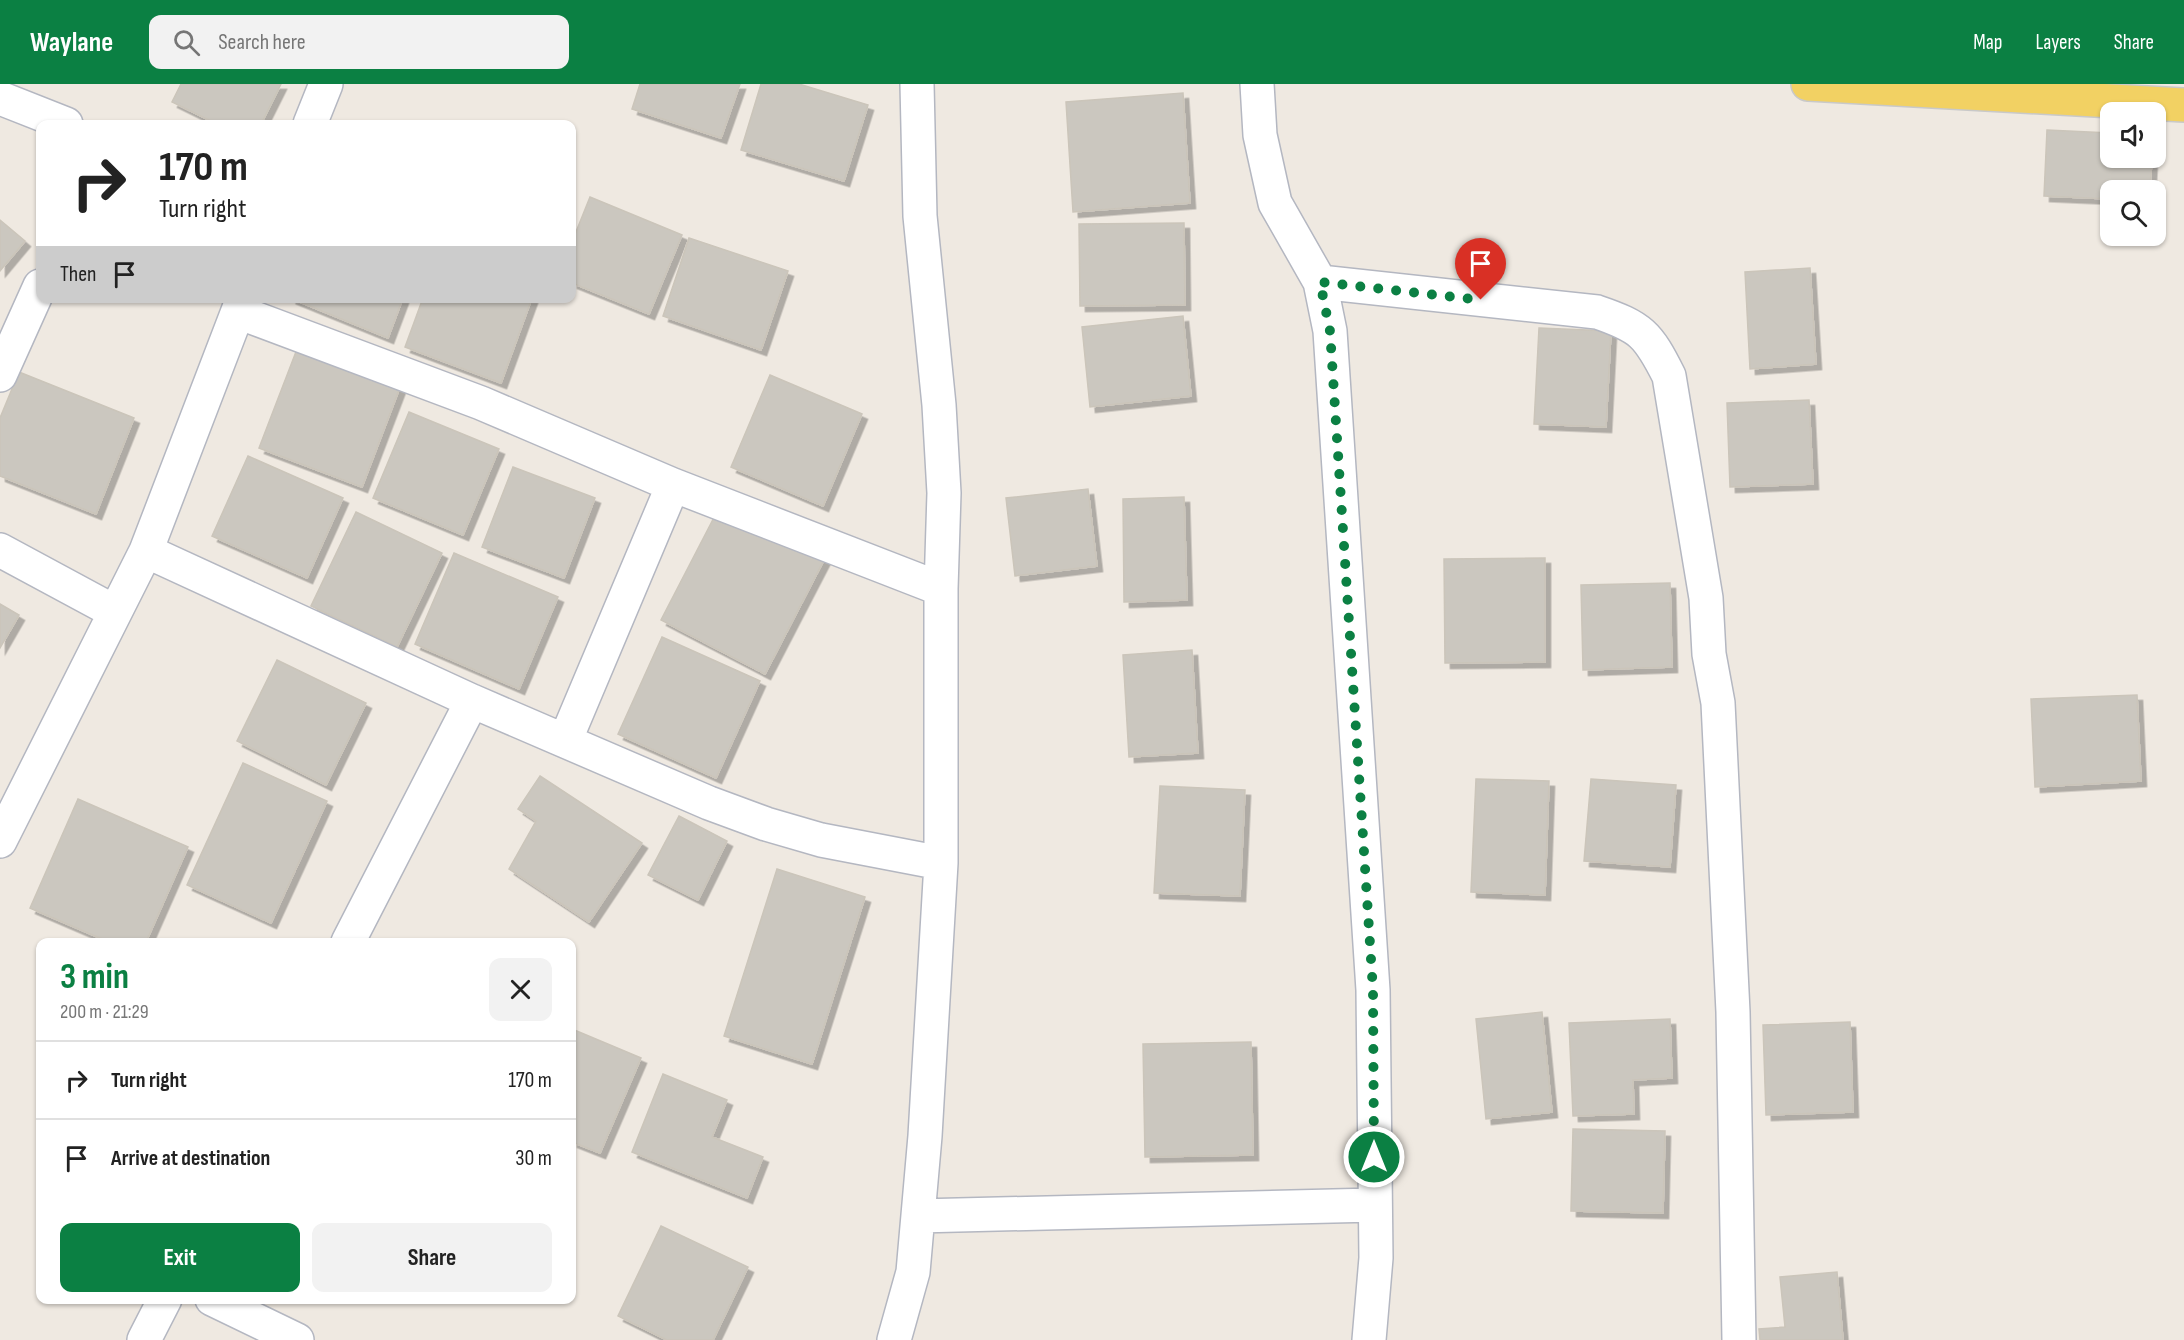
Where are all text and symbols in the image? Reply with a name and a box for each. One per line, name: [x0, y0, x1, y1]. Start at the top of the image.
search box: [149, 15, 569, 69]
text: Waylane: [30, 26, 113, 59]
icon: search: [170, 26, 203, 59]
text: Search here: [218, 29, 306, 56]
text: Map: [1973, 30, 2002, 55]
text: Layers: [2035, 30, 2081, 55]
text: Share: [2114, 30, 2154, 55]
map controls: [2100, 102, 2166, 246]
button: sound: [2100, 102, 2166, 168]
text: 170 m: [159, 142, 248, 193]
icon: right: [60, 144, 138, 222]
button: search: [2100, 180, 2166, 246]
text: Turn right: [159, 193, 246, 225]
pin: [1455, 238, 1506, 300]
icon: arrive: [1464, 247, 1497, 280]
icon: arrive: [108, 258, 141, 291]
text: Then: [60, 261, 96, 288]
text: 3 min: [60, 956, 129, 999]
button: close: [489, 958, 552, 1021]
text: 200 m · 21:29: [60, 1000, 149, 1024]
icon: right: [60, 1064, 93, 1097]
text: Turn right: [111, 1067, 187, 1094]
text: 170 m: [508, 1067, 552, 1094]
position arrow: [1342, 1125, 1406, 1189]
icon: arrive: [60, 1142, 93, 1175]
text: Arrive at destination: [111, 1145, 270, 1172]
text: 30 m: [515, 1145, 552, 1172]
button: Exit: [60, 1223, 300, 1292]
button: Share: [312, 1223, 552, 1292]

